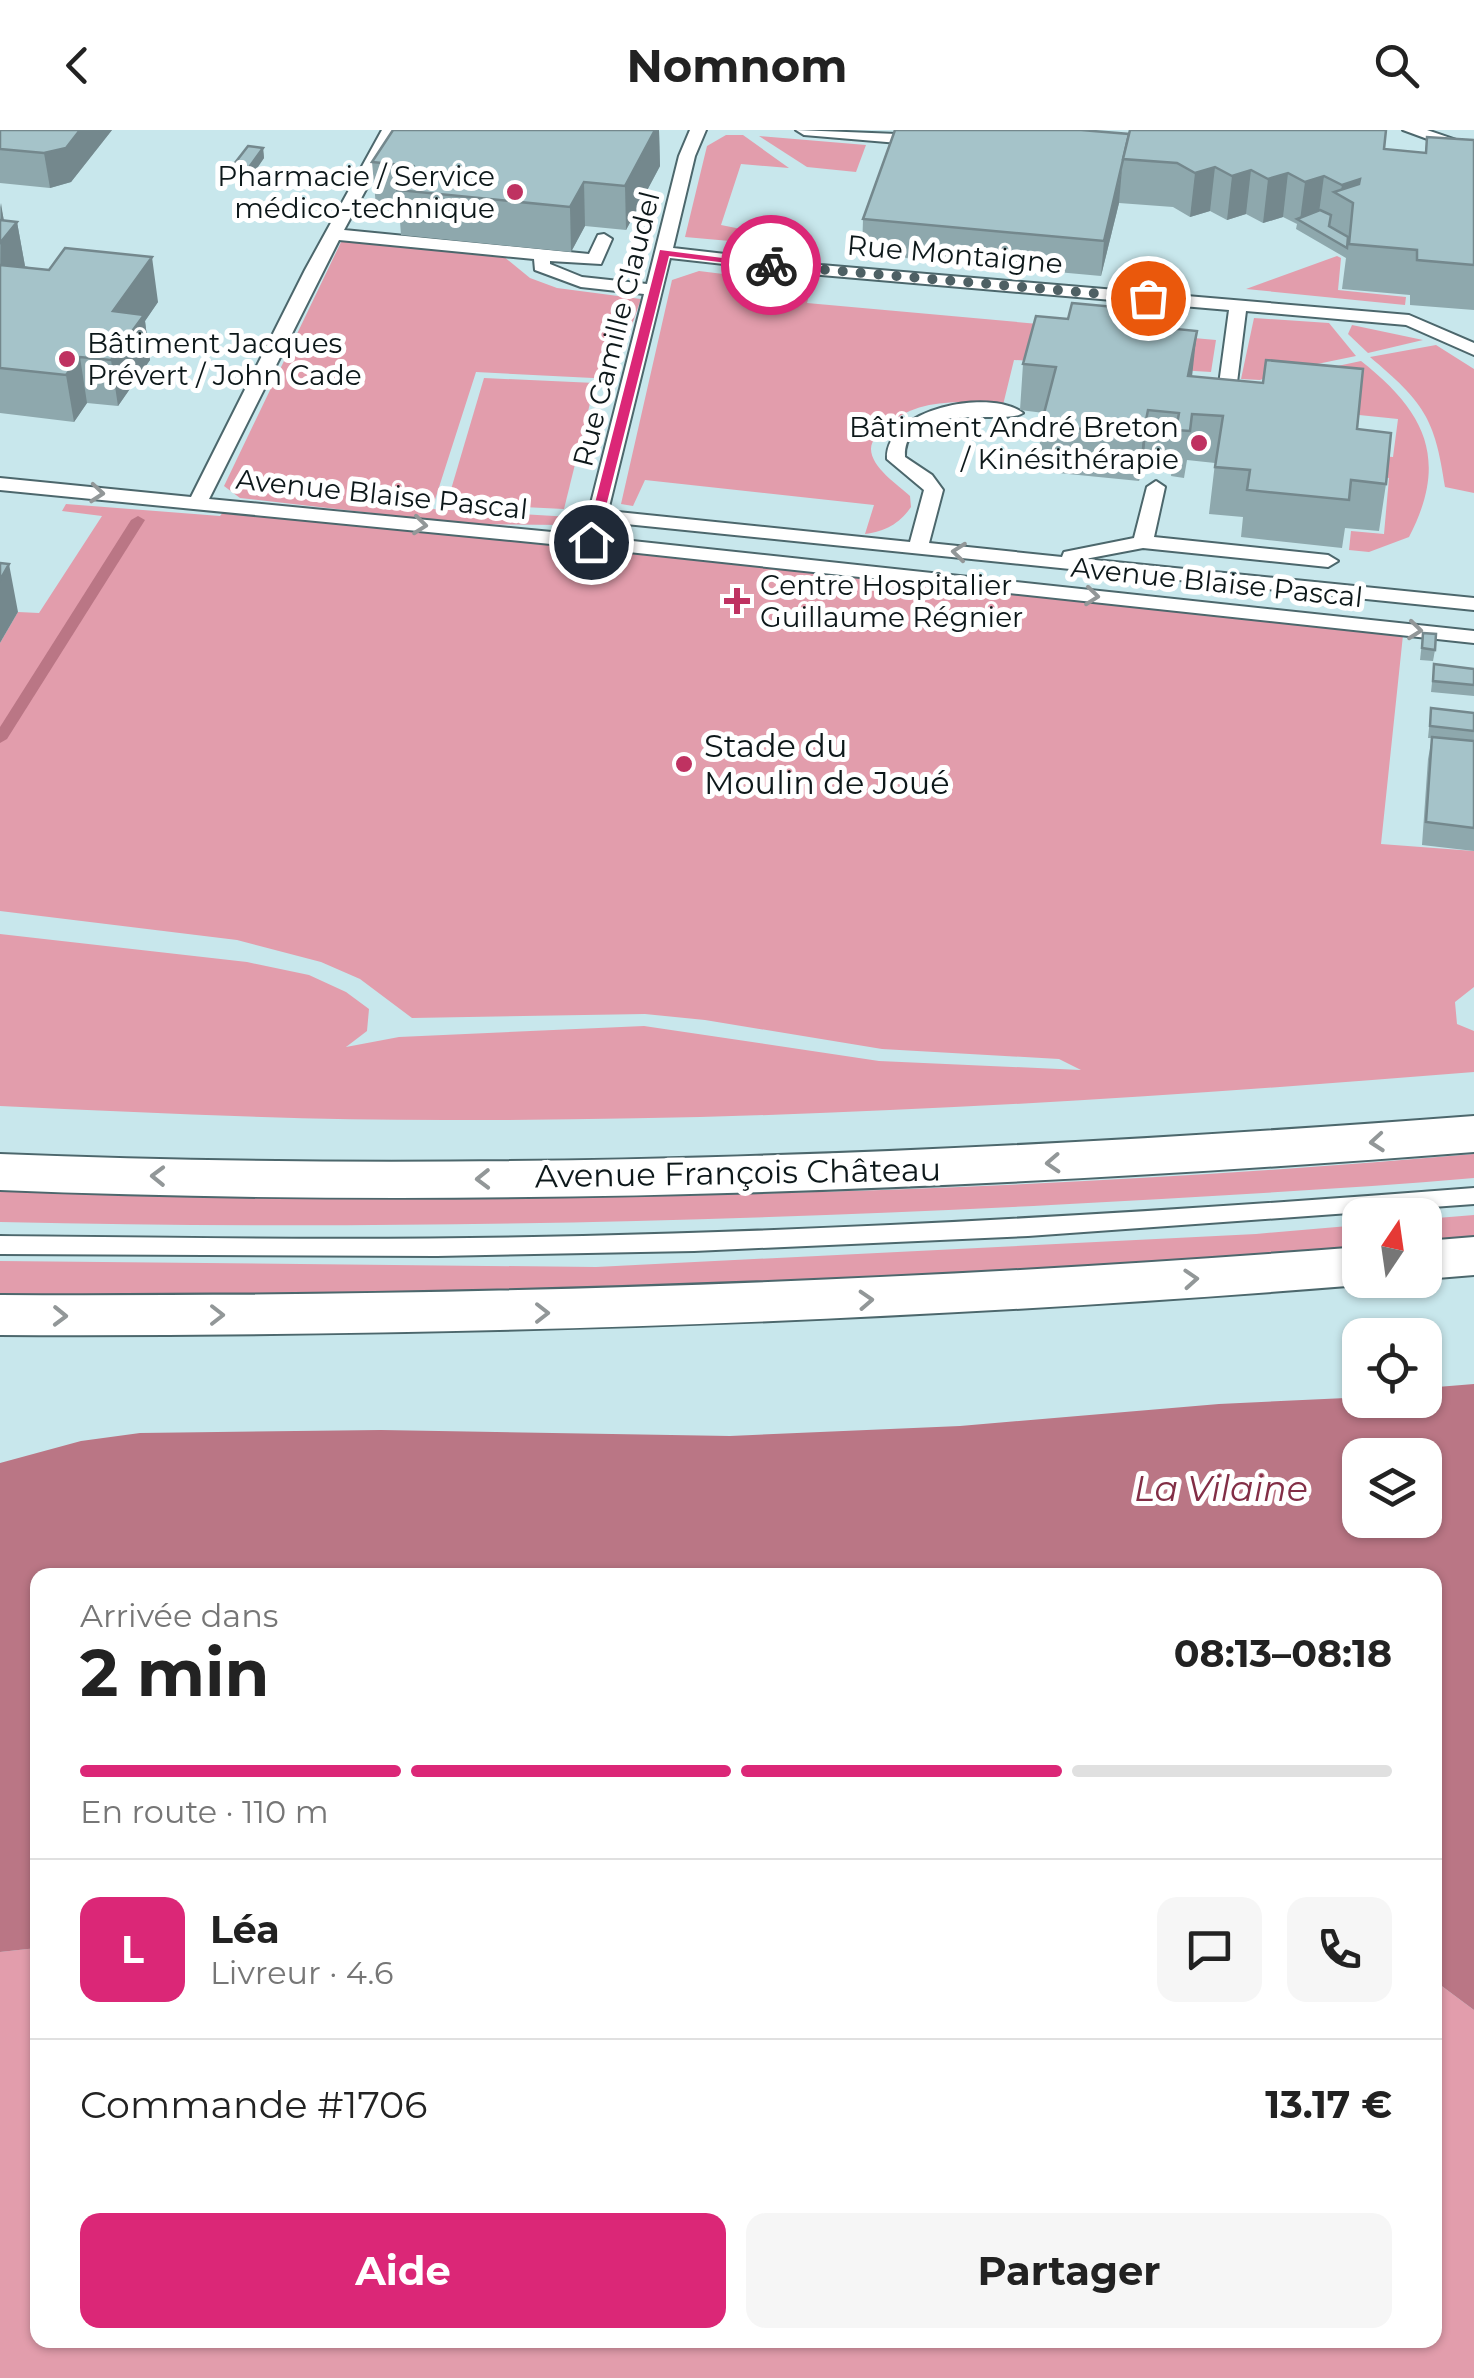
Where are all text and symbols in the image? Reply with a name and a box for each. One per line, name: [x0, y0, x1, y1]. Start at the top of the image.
icon: back: [50, 38, 105, 93]
text: Nomnom: [627, 38, 848, 93]
icon: search: [1369, 38, 1424, 93]
place label: Pharmacie / Service médico-technique: [217, 159, 495, 225]
marker: Pharmacie / Service médico-technique: [504, 181, 526, 203]
street label: Rue Camille Claudel: [565, 188, 667, 470]
courier: [721, 215, 821, 315]
street label: Rue Montaigne: [846, 228, 1064, 280]
icon: bike: [744, 238, 799, 293]
pin: [1106, 256, 1191, 341]
icon: bag: [1121, 271, 1176, 326]
place label: Bâtiment Jacques Prévert / John Cade: [87, 326, 362, 392]
marker: Bâtiment Jacques Prévert / John Cade: [56, 348, 78, 370]
place label: Bâtiment André Breton / Kinésithérapie: [849, 410, 1179, 476]
marker: Bâtiment André Breton / Kinésithérapie: [1188, 432, 1210, 454]
street label: Avenue Blaise Pascal: [234, 462, 530, 526]
one-way arrow: [89, 482, 105, 503]
pin: [549, 500, 634, 585]
one-way arrow: [413, 514, 429, 535]
icon: home: [564, 515, 619, 570]
one-way arrow: [951, 542, 967, 564]
street label: Avenue Blaise Pascal: [1069, 550, 1365, 614]
place label: Centre Hospitalier Guillaume Régnier: [760, 568, 1023, 634]
one-way arrow: [1084, 585, 1100, 606]
marker: Centre Hospitalier Guillaume Régnier: [724, 588, 750, 614]
one-way arrow: [1407, 619, 1423, 641]
place label: Stade du Moulin de Joué: [704, 726, 950, 802]
marker: Stade du Moulin de Joué: [673, 753, 695, 775]
one-way arrow: [1368, 1131, 1384, 1152]
street label: Avenue François Château: [535, 1149, 941, 1196]
one-way arrow: [1044, 1152, 1060, 1173]
one-way arrow: [149, 1165, 165, 1186]
one-way arrow: [474, 1169, 490, 1190]
north arrow: [1342, 1198, 1442, 1298]
map controls: [1342, 1198, 1442, 1538]
one-way arrow: [1183, 1269, 1199, 1291]
one-way arrow: [859, 1289, 875, 1310]
one-way arrow: [534, 1302, 550, 1324]
one-way arrow: [52, 1305, 68, 1327]
one-way arrow: [209, 1305, 225, 1326]
button: locate: [1342, 1318, 1442, 1418]
button: layers: [1342, 1438, 1442, 1538]
water label: La Vilaine: [1134, 1467, 1308, 1510]
text: Arrivée dans: [80, 1596, 278, 1635]
text: 08:13–08:18: [1174, 1630, 1392, 1677]
text: 2 min: [80, 1633, 269, 1712]
text: En route · 110 m: [80, 1792, 329, 1831]
button: chat: [1157, 1897, 1262, 2002]
button: phone: [1287, 1897, 1392, 2002]
text: Léa: [210, 1906, 280, 1953]
text: L: [121, 1926, 144, 1973]
text: Livreur · 4.6: [210, 1953, 393, 1992]
text: Commande #1706: [80, 2081, 427, 2128]
text: 13.17 €: [1265, 2081, 1392, 2128]
button: Aide: [80, 2213, 726, 2328]
button: Partager: [746, 2213, 1392, 2328]

